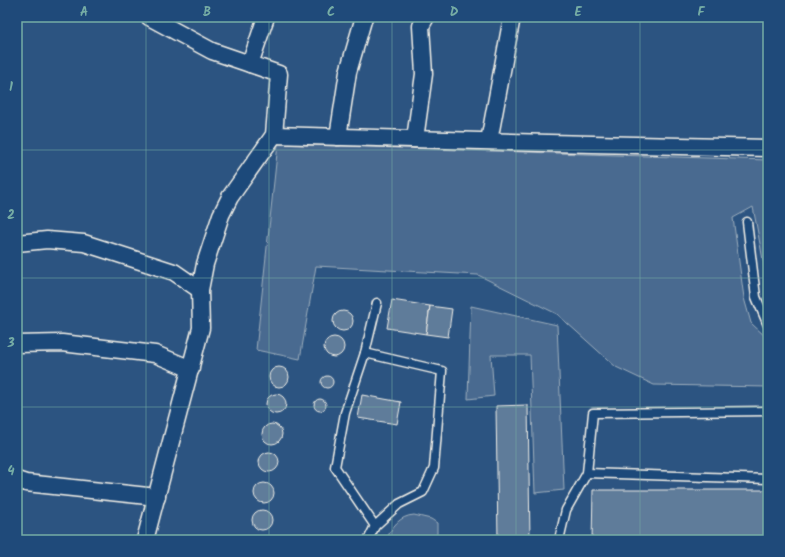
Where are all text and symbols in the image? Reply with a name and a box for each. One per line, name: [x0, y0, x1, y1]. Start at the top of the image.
text: A: [80, 2, 88, 23]
text: B: [203, 2, 211, 23]
text: C: [327, 2, 335, 23]
text: D: [450, 2, 459, 23]
text: E: [574, 2, 582, 23]
text: F: [697, 2, 705, 23]
text: 1: [9, 77, 13, 98]
text: 2: [7, 205, 15, 226]
text: 3: [6, 333, 15, 354]
text: 4: [7, 461, 15, 482]

